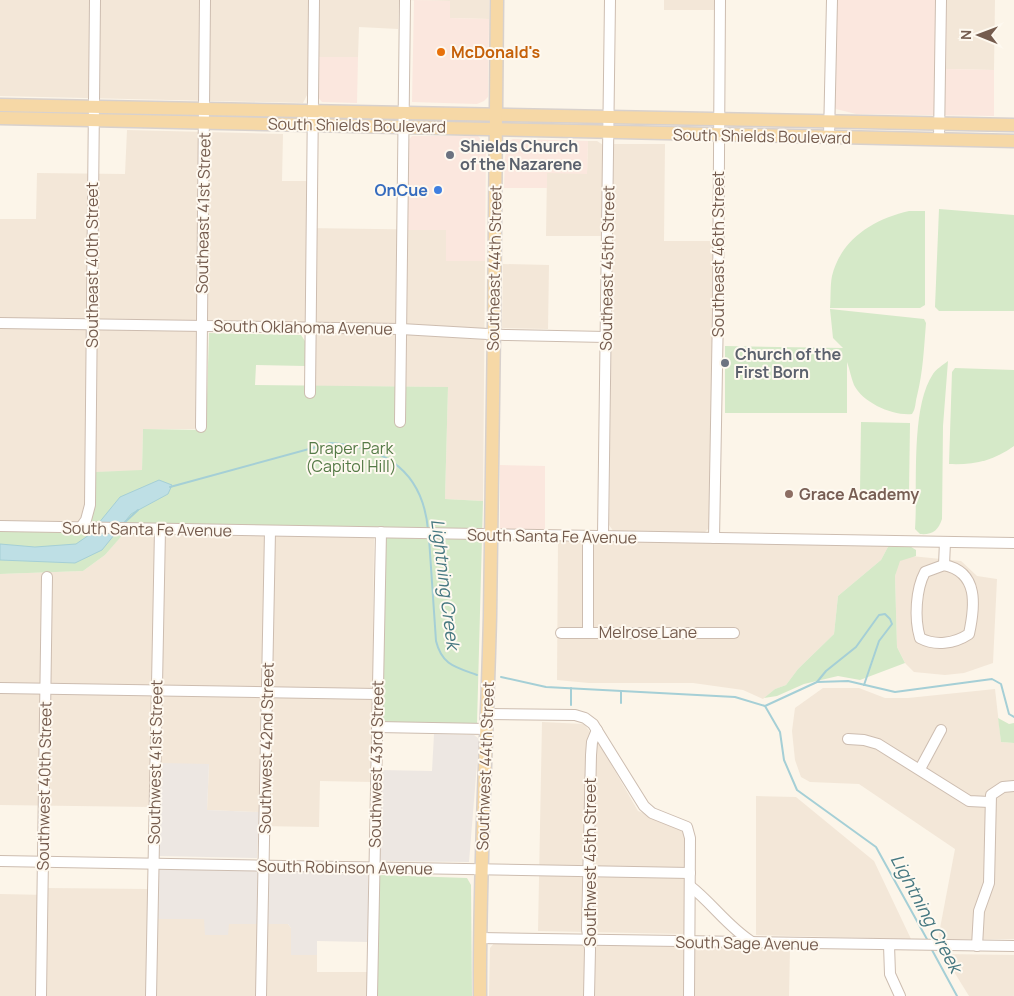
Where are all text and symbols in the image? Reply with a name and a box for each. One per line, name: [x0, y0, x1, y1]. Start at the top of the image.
north arrow: [954, 10, 1004, 60]
text: N: [956, 30, 975, 40]
place label: McDonald's: [451, 41, 540, 63]
marker: McDonald's: [435, 46, 447, 58]
street label: South Shields Boulevard: [268, 112, 446, 138]
street label: South Shields Boulevard: [673, 123, 851, 149]
street label: Southeast 41st Street: [191, 132, 215, 294]
place label: Shields Church of the Nazarene: [460, 135, 582, 175]
marker: Shields Church of the Nazarene: [444, 149, 456, 161]
street label: Southeast 46th Street: [707, 171, 729, 337]
place label: OnCue: [375, 179, 428, 201]
street label: Southeast 40th Street: [81, 182, 103, 348]
marker: OnCue: [432, 184, 444, 196]
street label: Southeast 44th Street: [482, 185, 506, 351]
street label: Southeast 45th Street: [595, 185, 619, 351]
street label: South Oklahoma Avenue: [213, 314, 393, 340]
place label: Church of the First Born: [735, 343, 842, 383]
marker: Church of the First Born: [719, 357, 731, 369]
park label: Draper Park (Capitol Hill): [305, 437, 397, 477]
place label: Grace Academy: [799, 483, 919, 505]
marker: Grace Academy: [783, 488, 795, 500]
street label: South Santa Fe Avenue: [62, 517, 232, 541]
water label: Lightning Creek: [426, 518, 466, 653]
street label: South Santa Fe Avenue: [467, 524, 637, 548]
street label: Melrose Lane: [599, 621, 697, 643]
street label: Southwest 42nd Street: [254, 662, 278, 834]
street label: Southwest 41st Street: [143, 679, 167, 845]
street label: Southwest 43rd Street: [364, 680, 388, 848]
street label: Southwest 44th Street: [471, 681, 499, 851]
street label: Southwest 40th Street: [32, 701, 56, 871]
street label: Southwest 45th Street: [579, 778, 601, 946]
water label: Lightning Creek: [886, 850, 970, 979]
street label: South Robinson Avenue: [257, 854, 433, 880]
street label: South Sage Avenue: [675, 931, 819, 955]

